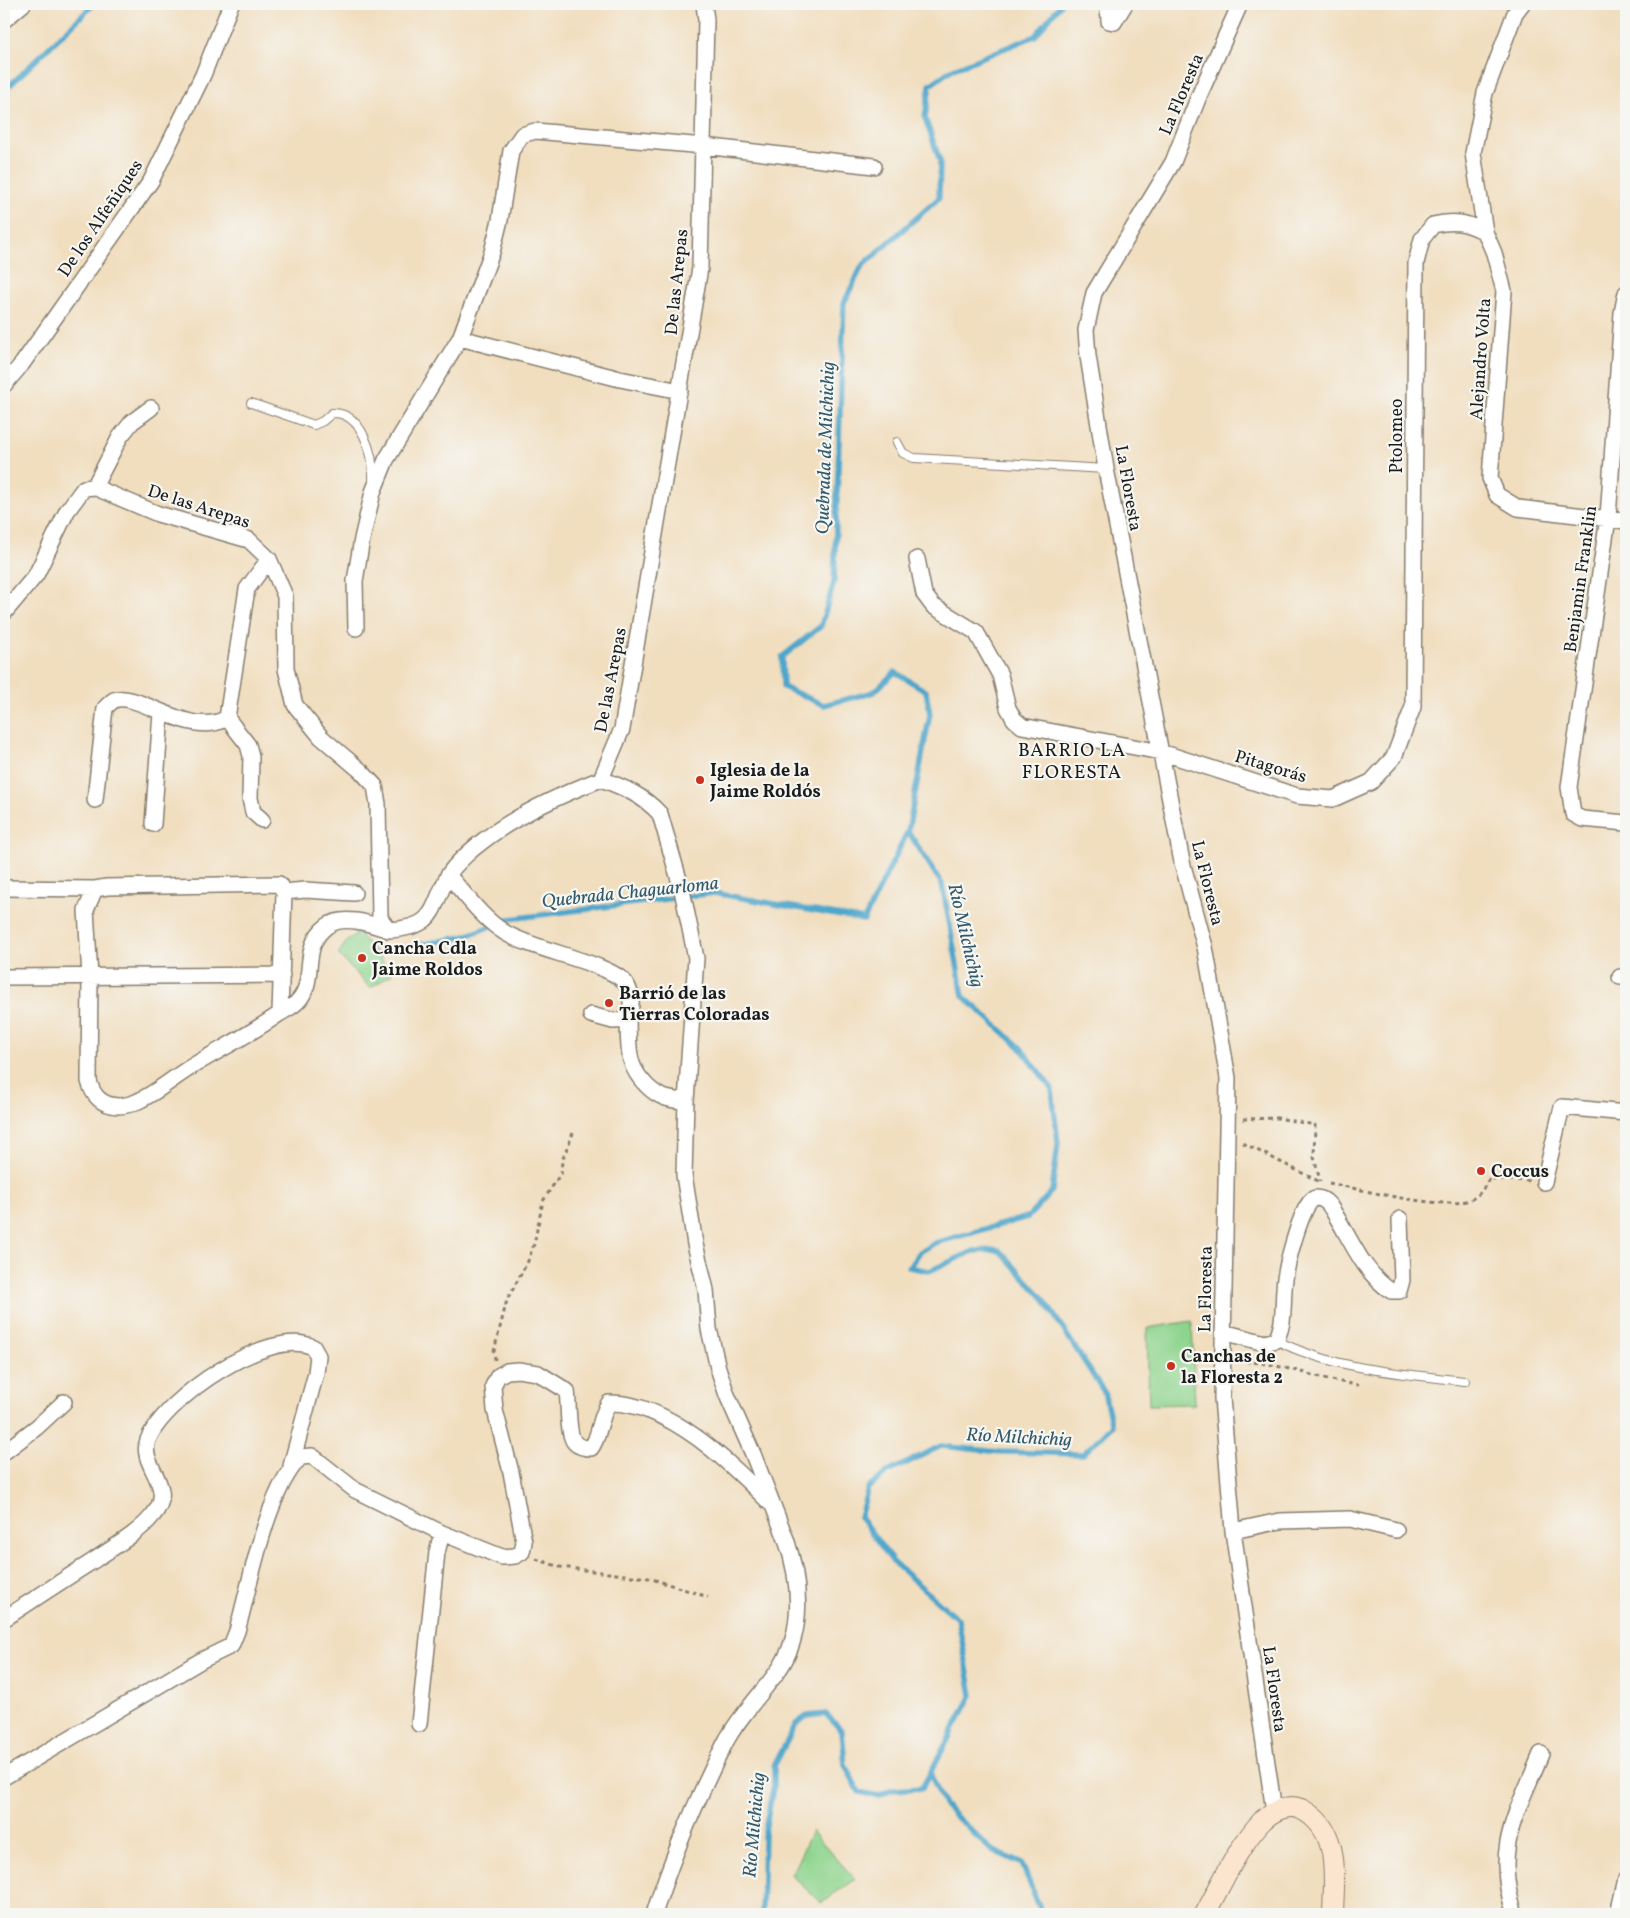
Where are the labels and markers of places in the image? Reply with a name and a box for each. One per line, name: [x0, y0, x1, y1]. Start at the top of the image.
place label: Iglesia de la Jaime Roldós: [709, 759, 821, 805]
marker: Iglesia de la Jaime Roldós: [694, 774, 706, 786]
place label: Cancha Cdla Jaime Roldos: [371, 937, 483, 983]
marker: Cancha Cdla Jaime Roldos: [356, 952, 368, 964]
place label: Barrió de las Tierras Coloradas: [619, 982, 770, 1028]
marker: Barrió de las Tierras Coloradas: [603, 997, 615, 1009]
place label: Coccus: [1491, 1160, 1549, 1185]
marker: Coccus: [1475, 1165, 1487, 1177]
place label: Canchas de la Floresta 2: [1181, 1345, 1283, 1391]
marker: Canchas de la Floresta 2: [1165, 1360, 1177, 1372]

